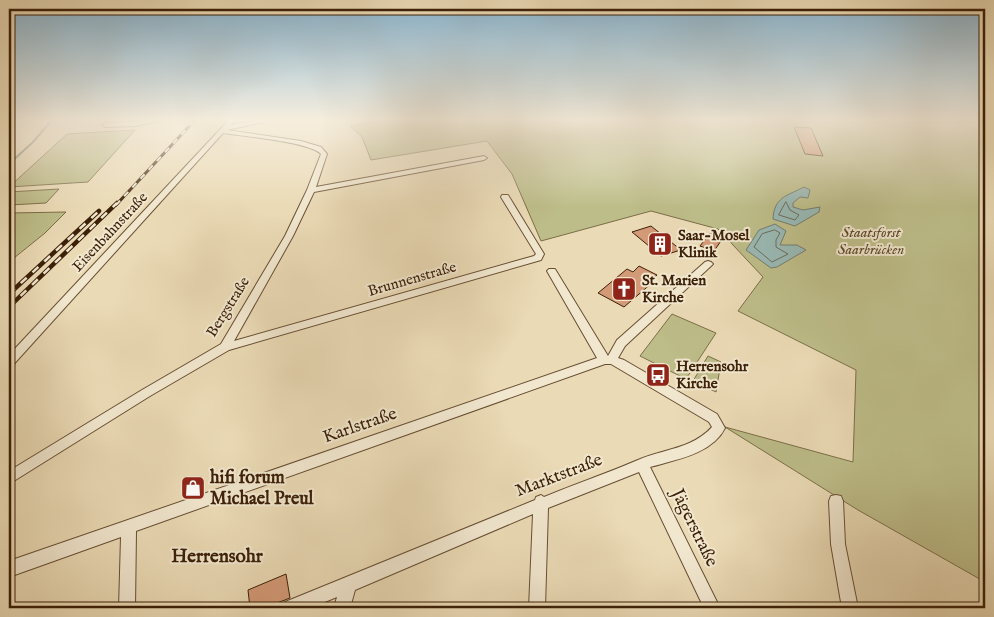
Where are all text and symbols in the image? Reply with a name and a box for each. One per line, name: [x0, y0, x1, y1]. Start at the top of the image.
street label: Eisenbahnstraße: [68, 188, 152, 276]
park label: Staatsforst Saarbrücken: [838, 223, 904, 259]
place label: Saar-Mosel Klinik: [678, 226, 750, 262]
building icon: Saar-Mosel Klinik: [647, 231, 673, 257]
street label: Brunnenstraße: [366, 257, 459, 301]
place label: St. Marien Kirche: [642, 271, 706, 307]
street label: Bergstraße: [202, 273, 254, 341]
church icon: St. Marien Kirche: [611, 276, 637, 302]
place label: Herrensohr Kirche: [676, 357, 749, 393]
bus stop icon: Herrensohr Kirche: [645, 362, 671, 388]
street label: Karlstraße: [320, 403, 400, 449]
street label: Marktstraße: [512, 449, 606, 503]
place label: hifi forum Michael Preul: [209, 467, 314, 511]
shop icon: hifi forum Michael Preul: [180, 475, 206, 501]
street label: Jägerstraße: [664, 484, 723, 571]
district label: Herrensohr: [171, 545, 264, 569]

